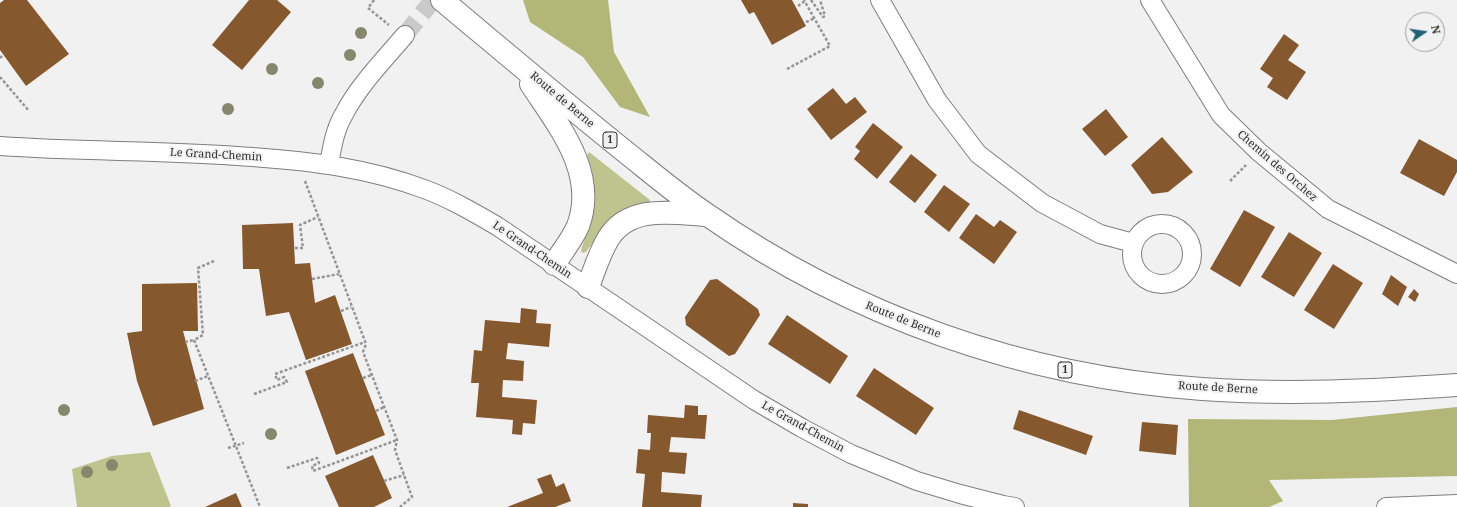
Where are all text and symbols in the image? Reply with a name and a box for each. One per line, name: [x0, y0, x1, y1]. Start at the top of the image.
north arrow: [1405, 12, 1445, 52]
text: N: [1428, 23, 1444, 35]
street label: Route de Berne: [527, 69, 597, 131]
street label: Chemin des Orchez: [1234, 128, 1320, 204]
road number: 1: [603, 132, 617, 148]
street label: Le Grand-Chemin: [169, 146, 263, 164]
street label: Le Grand-Chemin: [490, 219, 574, 281]
street label: Route de Berne: [863, 299, 943, 341]
road number: 1: [1058, 362, 1072, 378]
street label: Route de Berne: [1178, 379, 1258, 397]
street label: Le Grand-Chemin: [759, 399, 847, 455]

